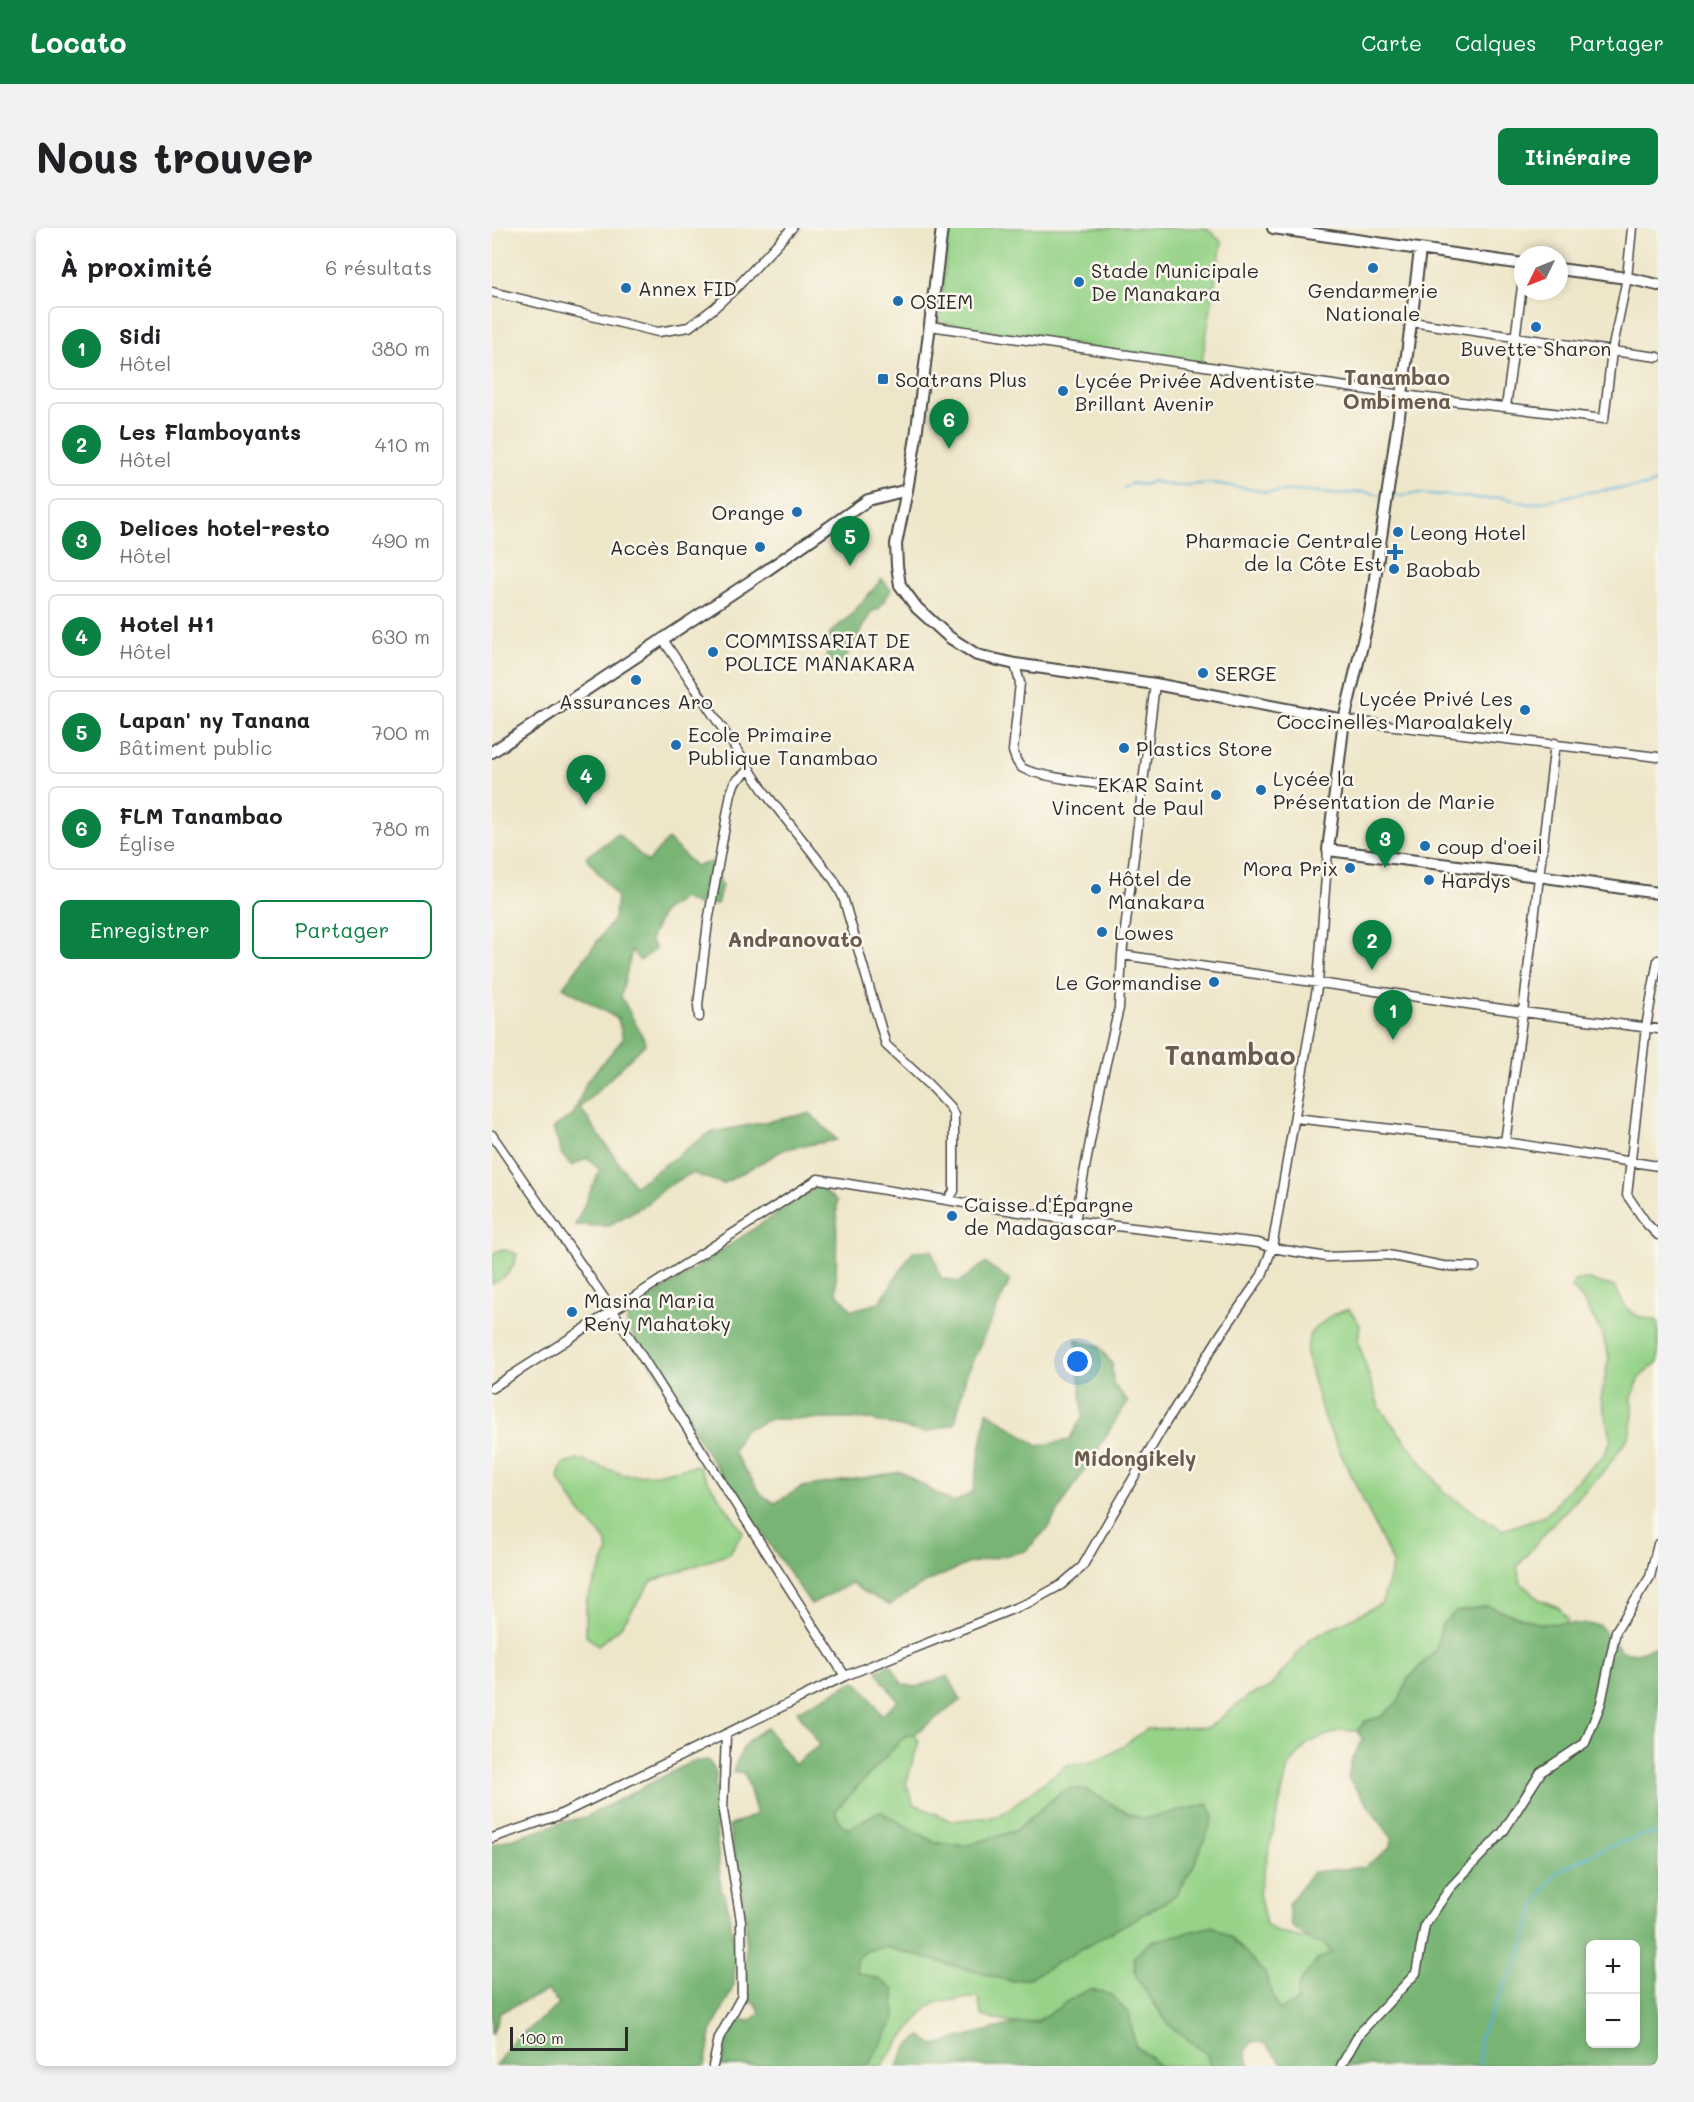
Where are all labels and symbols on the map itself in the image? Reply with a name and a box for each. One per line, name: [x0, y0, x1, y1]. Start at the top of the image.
north arrow: [1514, 246, 1568, 300]
place label: Stade Municipale De Manakara: [1091, 257, 1259, 306]
marker: Gendarmerie Nationale: [1366, 261, 1380, 275]
place label: Annex FID: [638, 275, 737, 301]
marker: Stade Municipale De Manakara: [1072, 275, 1086, 289]
place label: Gendarmerie Nationale: [1308, 277, 1438, 326]
marker: Annex FID: [619, 281, 633, 295]
place label: OSIEM: [910, 288, 973, 314]
marker: OSIEM: [891, 294, 905, 308]
marker: Buvette Sharon: [1529, 320, 1543, 334]
place label: Buvette Sharon: [1461, 335, 1611, 361]
district label: Tanambao Ombimena: [1343, 363, 1451, 414]
place label: Soatrans Plus: [895, 366, 1027, 392]
place label: Lycée Privée Adventiste Brillant Avenir: [1075, 367, 1315, 416]
marker: Soatrans Plus: [876, 372, 890, 386]
marker: Lycée Privée Adventiste Brillant Avenir: [1056, 384, 1070, 398]
pin: 6: [930, 400, 968, 449]
place label: Orange: [712, 499, 785, 525]
marker: Orange: [790, 505, 804, 519]
pin: 5: [830, 516, 870, 566]
place label: Leong Hotel: [1410, 519, 1526, 545]
marker: Leong Hotel: [1391, 525, 1405, 539]
place label: Pharmacie Centrale de la Côte Est: [1186, 527, 1383, 576]
place label: Accès Banque: [610, 534, 748, 560]
marker: Accès Banque: [753, 540, 767, 554]
marker: Pharmacie Centrale de la Côte Est: [1388, 545, 1402, 559]
place label: Baobab: [1406, 556, 1481, 582]
marker: Baobab: [1387, 562, 1401, 576]
place label: COMMISSARIAT DE POLICE MANAKARA: [725, 627, 916, 676]
marker: COMMISSARIAT DE POLICE MANAKARA: [706, 645, 720, 659]
place label: SERGE: [1215, 660, 1277, 686]
marker: SERGE: [1196, 666, 1210, 680]
marker: Assurances Aro: [629, 673, 643, 687]
place label: Lycée Privé Les Coccinelles Maroalakely: [1277, 685, 1513, 734]
place label: Assurances Aro: [559, 688, 713, 714]
marker: Lycée Privé Les Coccinelles Maroalakely: [1518, 703, 1532, 717]
place label: Ecole Primaire Publique Tanambao: [688, 721, 878, 770]
place label: Plastics Store: [1136, 735, 1273, 761]
marker: Ecole Primaire Publique Tanambao: [669, 738, 683, 752]
marker: Plastics Store: [1117, 741, 1131, 755]
pin: 4: [566, 756, 605, 805]
place label: Lycée la Présentation de Marie: [1273, 765, 1495, 814]
place label: EKAR Saint Vincent de Paul: [1051, 771, 1204, 820]
marker: Lycée la Présentation de Marie: [1254, 783, 1268, 797]
marker: EKAR Saint Vincent de Paul: [1209, 788, 1223, 802]
pin: 3: [1366, 818, 1404, 868]
place label: coup d'oeil: [1437, 833, 1543, 859]
marker: coup d'oeil: [1418, 839, 1432, 853]
place label: Mora Prix: [1243, 855, 1338, 881]
marker: Mora Prix: [1343, 861, 1357, 875]
place label: Hôtel de Manakara: [1108, 865, 1206, 914]
place label: Hardys: [1441, 867, 1511, 893]
marker: Hardys: [1422, 873, 1436, 887]
marker: Hôtel de Manakara: [1089, 882, 1103, 896]
place label: Lowes: [1114, 919, 1174, 945]
pin: 2: [1352, 920, 1392, 970]
district label: Andranovato: [728, 925, 863, 952]
marker: Lowes: [1095, 925, 1109, 939]
place label: Le Gormandise: [1056, 969, 1202, 995]
marker: Le Gormandise: [1207, 975, 1221, 989]
pin: 1: [1374, 990, 1412, 1040]
district label: Tanambao: [1164, 1038, 1296, 1072]
place label: Caisse d'Épargne de Madagascar: [964, 1191, 1134, 1240]
marker: Caisse d'Épargne de Madagascar: [945, 1209, 959, 1223]
place label: Masina Maria Reny Mahatoky: [584, 1287, 731, 1336]
marker: Masina Maria Reny Mahatoky: [565, 1305, 579, 1319]
your location: [1063, 1347, 1092, 1376]
district label: Midongikely: [1074, 1444, 1196, 1472]
scale bar: [510, 2024, 628, 2052]

